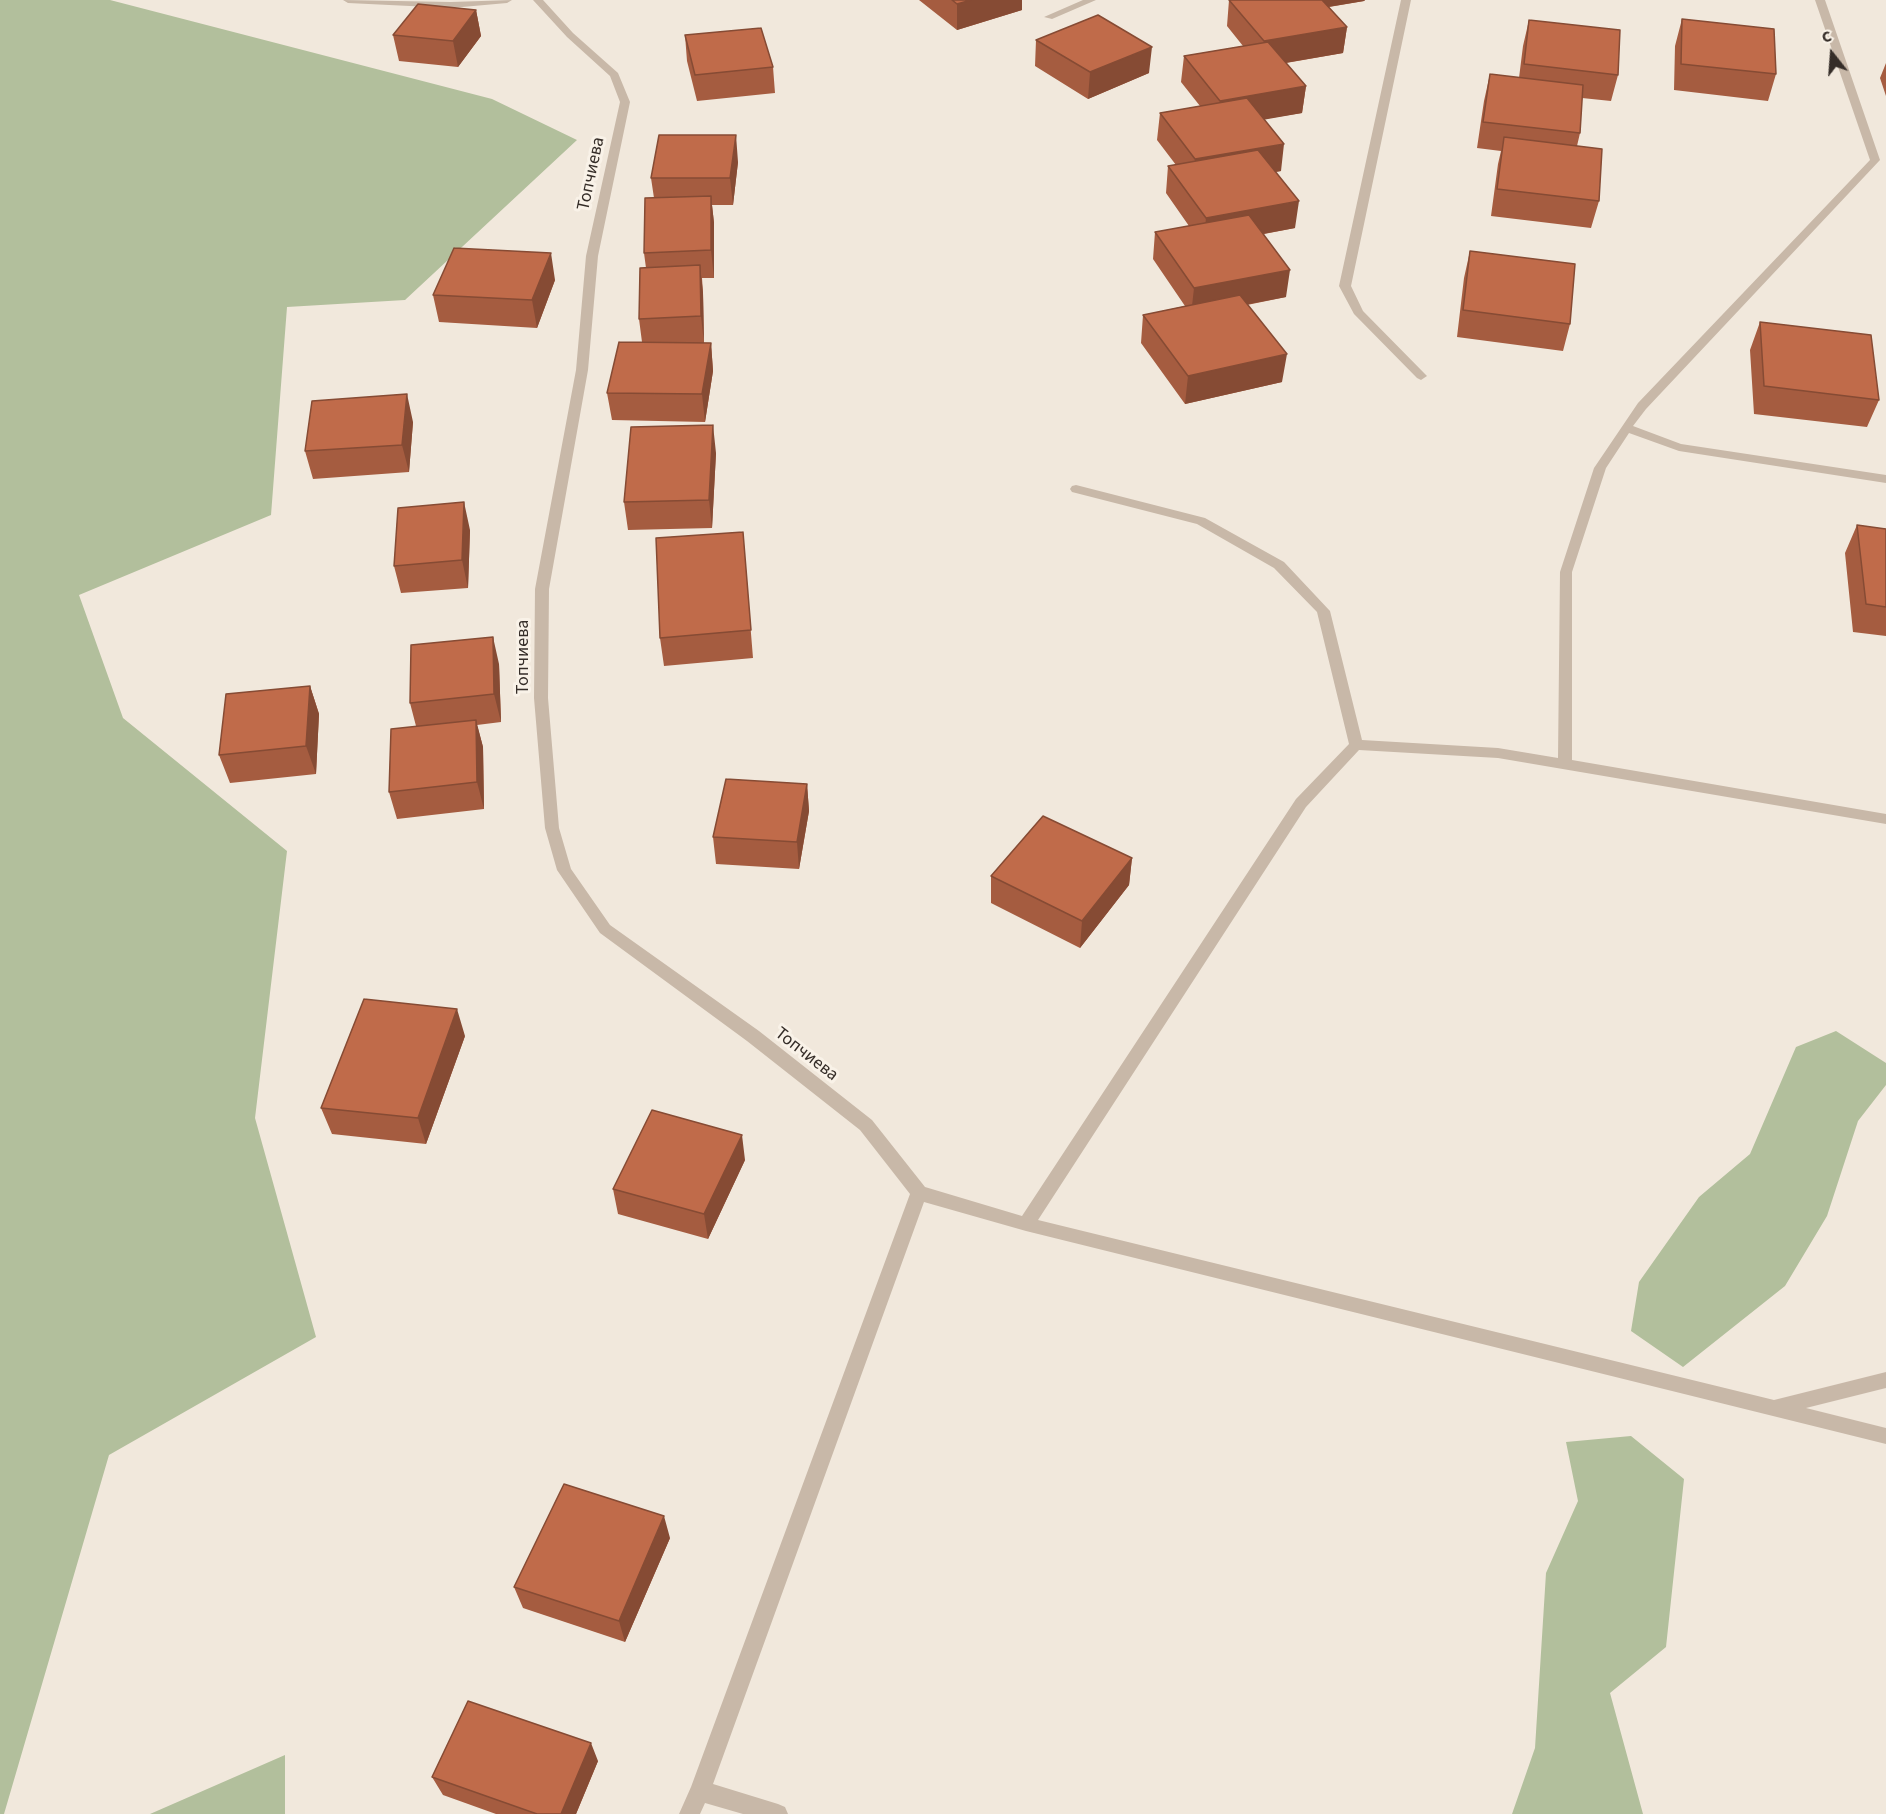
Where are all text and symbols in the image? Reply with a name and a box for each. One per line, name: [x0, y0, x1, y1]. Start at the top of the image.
north arrow: [1802, 24, 1862, 84]
text: С: [1819, 25, 1834, 49]
street label: Топчиева: [574, 135, 610, 213]
street label: Топчиева: [513, 620, 535, 694]
street label: Топчиева: [770, 1023, 842, 1087]

